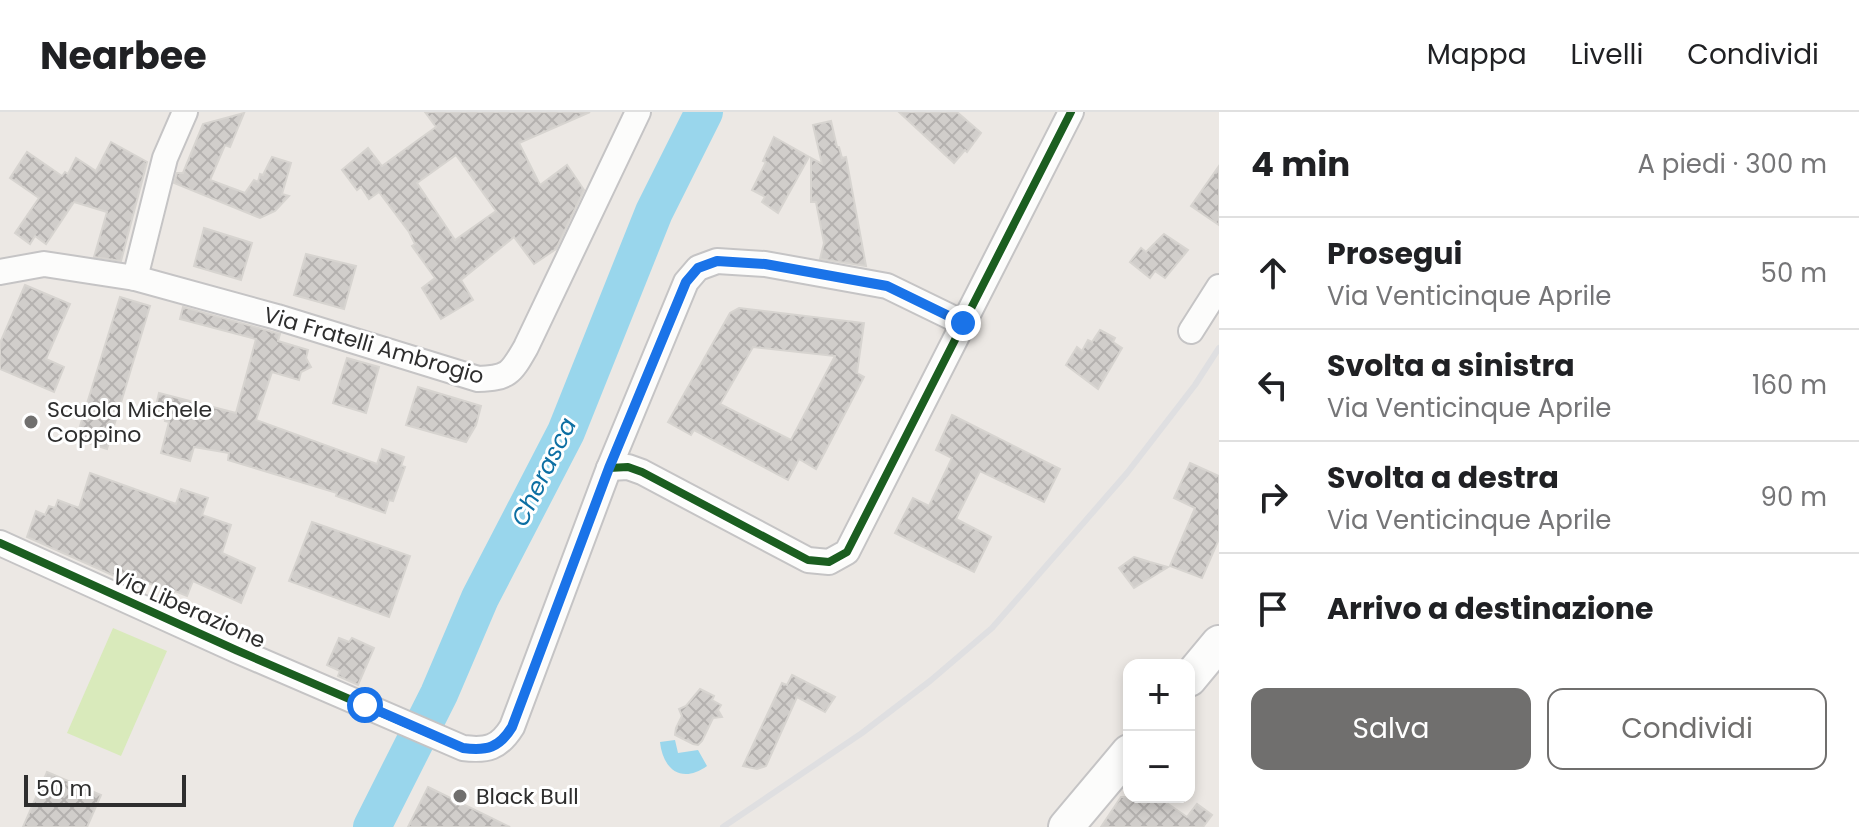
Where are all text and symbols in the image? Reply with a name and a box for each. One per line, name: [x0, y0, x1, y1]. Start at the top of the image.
text: Nearbee: [40, 29, 207, 82]
text: Mappa: [1427, 35, 1527, 74]
text: Livelli: [1571, 35, 1643, 74]
text: Condividi: [1687, 35, 1819, 74]
text: 4 min: [1251, 140, 1350, 188]
text: A piedi · 300 m: [1637, 146, 1827, 182]
text: Prosegui: [1327, 232, 1462, 275]
icon: ahead: [1251, 251, 1295, 295]
text: 50 m: [1761, 255, 1827, 291]
text: Via Venticinque Aprile: [1327, 278, 1612, 314]
street label: Via Fratelli Ambrogio: [260, 299, 488, 392]
route end: [945, 305, 981, 341]
text: Svolta a sinistra: [1327, 344, 1575, 387]
icon: left: [1251, 363, 1295, 407]
text: 160 m: [1752, 367, 1827, 403]
text: Via Venticinque Aprile: [1327, 390, 1612, 426]
place label: Scuola Michele Coppino: [47, 394, 212, 450]
water label: Cherasca: [503, 412, 584, 532]
marker: Scuola Michele Coppino: [22, 413, 40, 431]
text: Svolta a destra: [1327, 456, 1559, 499]
icon: right: [1251, 475, 1295, 519]
text: 90 m: [1761, 479, 1827, 515]
text: Via Venticinque Aprile: [1327, 502, 1612, 538]
street label: Via Liberazione: [107, 561, 270, 656]
icon: arrive: [1251, 587, 1295, 631]
text: Arrivo a destinazione: [1327, 587, 1653, 630]
map controls: [1123, 659, 1195, 803]
button: +: [1123, 659, 1195, 731]
route start: [347, 687, 383, 723]
button: Salva: [1251, 688, 1531, 770]
button: Condividi: [1547, 688, 1827, 770]
button: −: [1123, 731, 1195, 803]
scale bar: [24, 771, 186, 807]
text: 50 m: [36, 773, 92, 804]
place label: Black Bull: [476, 781, 579, 812]
marker: Black Bull: [451, 787, 469, 805]

